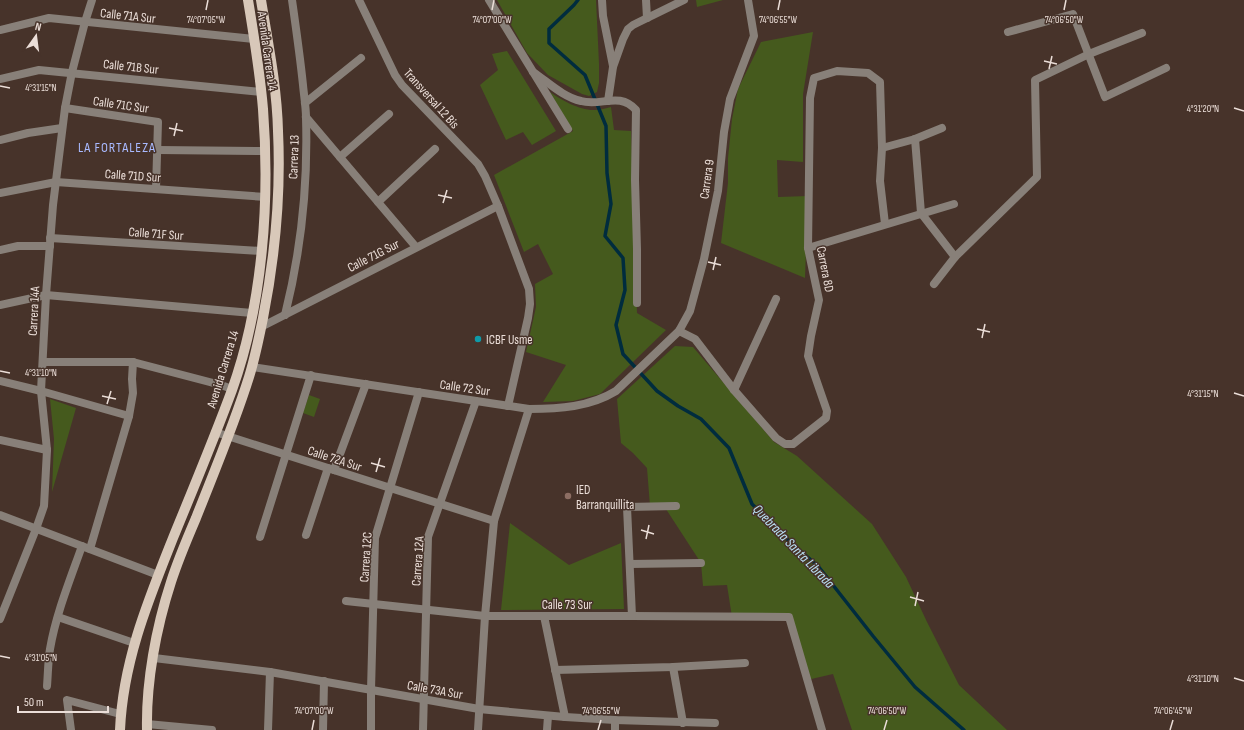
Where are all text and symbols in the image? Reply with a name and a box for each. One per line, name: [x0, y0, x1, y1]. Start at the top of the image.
street label: Calle 71A Sur: [99, 5, 157, 27]
street label: Avenida Carrera 14: [253, 9, 281, 93]
text: 74°07'05"W: [187, 14, 226, 26]
text: 74°07'00"W: [473, 14, 512, 26]
text: 74°06'55"W: [759, 14, 798, 26]
text: 74°06'50"W: [1045, 14, 1084, 26]
north arrow: [16, 16, 56, 56]
text: N: [34, 20, 43, 34]
street label: Calle 71B Sur: [102, 56, 160, 78]
street label: Transversal 12 Bis: [400, 65, 463, 132]
text: 4°31'15"N: [25, 82, 57, 94]
street label: Calle 71C Sur: [92, 93, 150, 117]
text: 4°31'20"N: [1187, 103, 1219, 115]
street label: Carrera 13: [285, 135, 303, 179]
district label: LA FORTALEZA: [78, 139, 156, 156]
street label: Carrera 9: [696, 158, 718, 200]
street label: Calle 71D Sur: [104, 166, 162, 186]
street label: Calle 71F Sur: [128, 224, 184, 244]
street label: Calle 71G Sur: [345, 236, 402, 276]
street label: Carrera 8D: [813, 245, 837, 293]
street label: Carrera 14A: [25, 285, 43, 336]
street label: Avenida Carrera 14: [203, 328, 242, 411]
place label: ICBF Usme: [486, 332, 533, 348]
marker: ICBF Usme: [473, 334, 483, 344]
text: 4°31'10"N: [25, 367, 57, 379]
street label: Calle 72 Sur: [439, 377, 491, 399]
text: 4°31'15"N: [1187, 388, 1219, 400]
street label: Calle 72A Sur: [306, 443, 364, 475]
place label: IED Barranquillita: [576, 482, 634, 513]
marker: IED Barranquillita: [563, 491, 573, 501]
water label: Quebrada Santa Librada: [749, 501, 838, 592]
street label: Carrera 12C: [356, 531, 376, 583]
street label: Carrera 12A: [408, 535, 428, 586]
street label: Calle 73 Sur: [542, 597, 593, 613]
text: 4°31'05"N: [25, 652, 57, 664]
text: 4°31'10"N: [1187, 673, 1219, 685]
street label: Calle 73A Sur: [406, 677, 464, 703]
scale bar: [18, 688, 108, 714]
text: 50 m: [24, 695, 44, 710]
text: 74°07'00"W: [295, 705, 334, 717]
text: 74°06'55"W: [582, 705, 621, 717]
text: 74°06'50"W: [868, 705, 907, 717]
text: 74°06'45"W: [1154, 705, 1193, 717]

